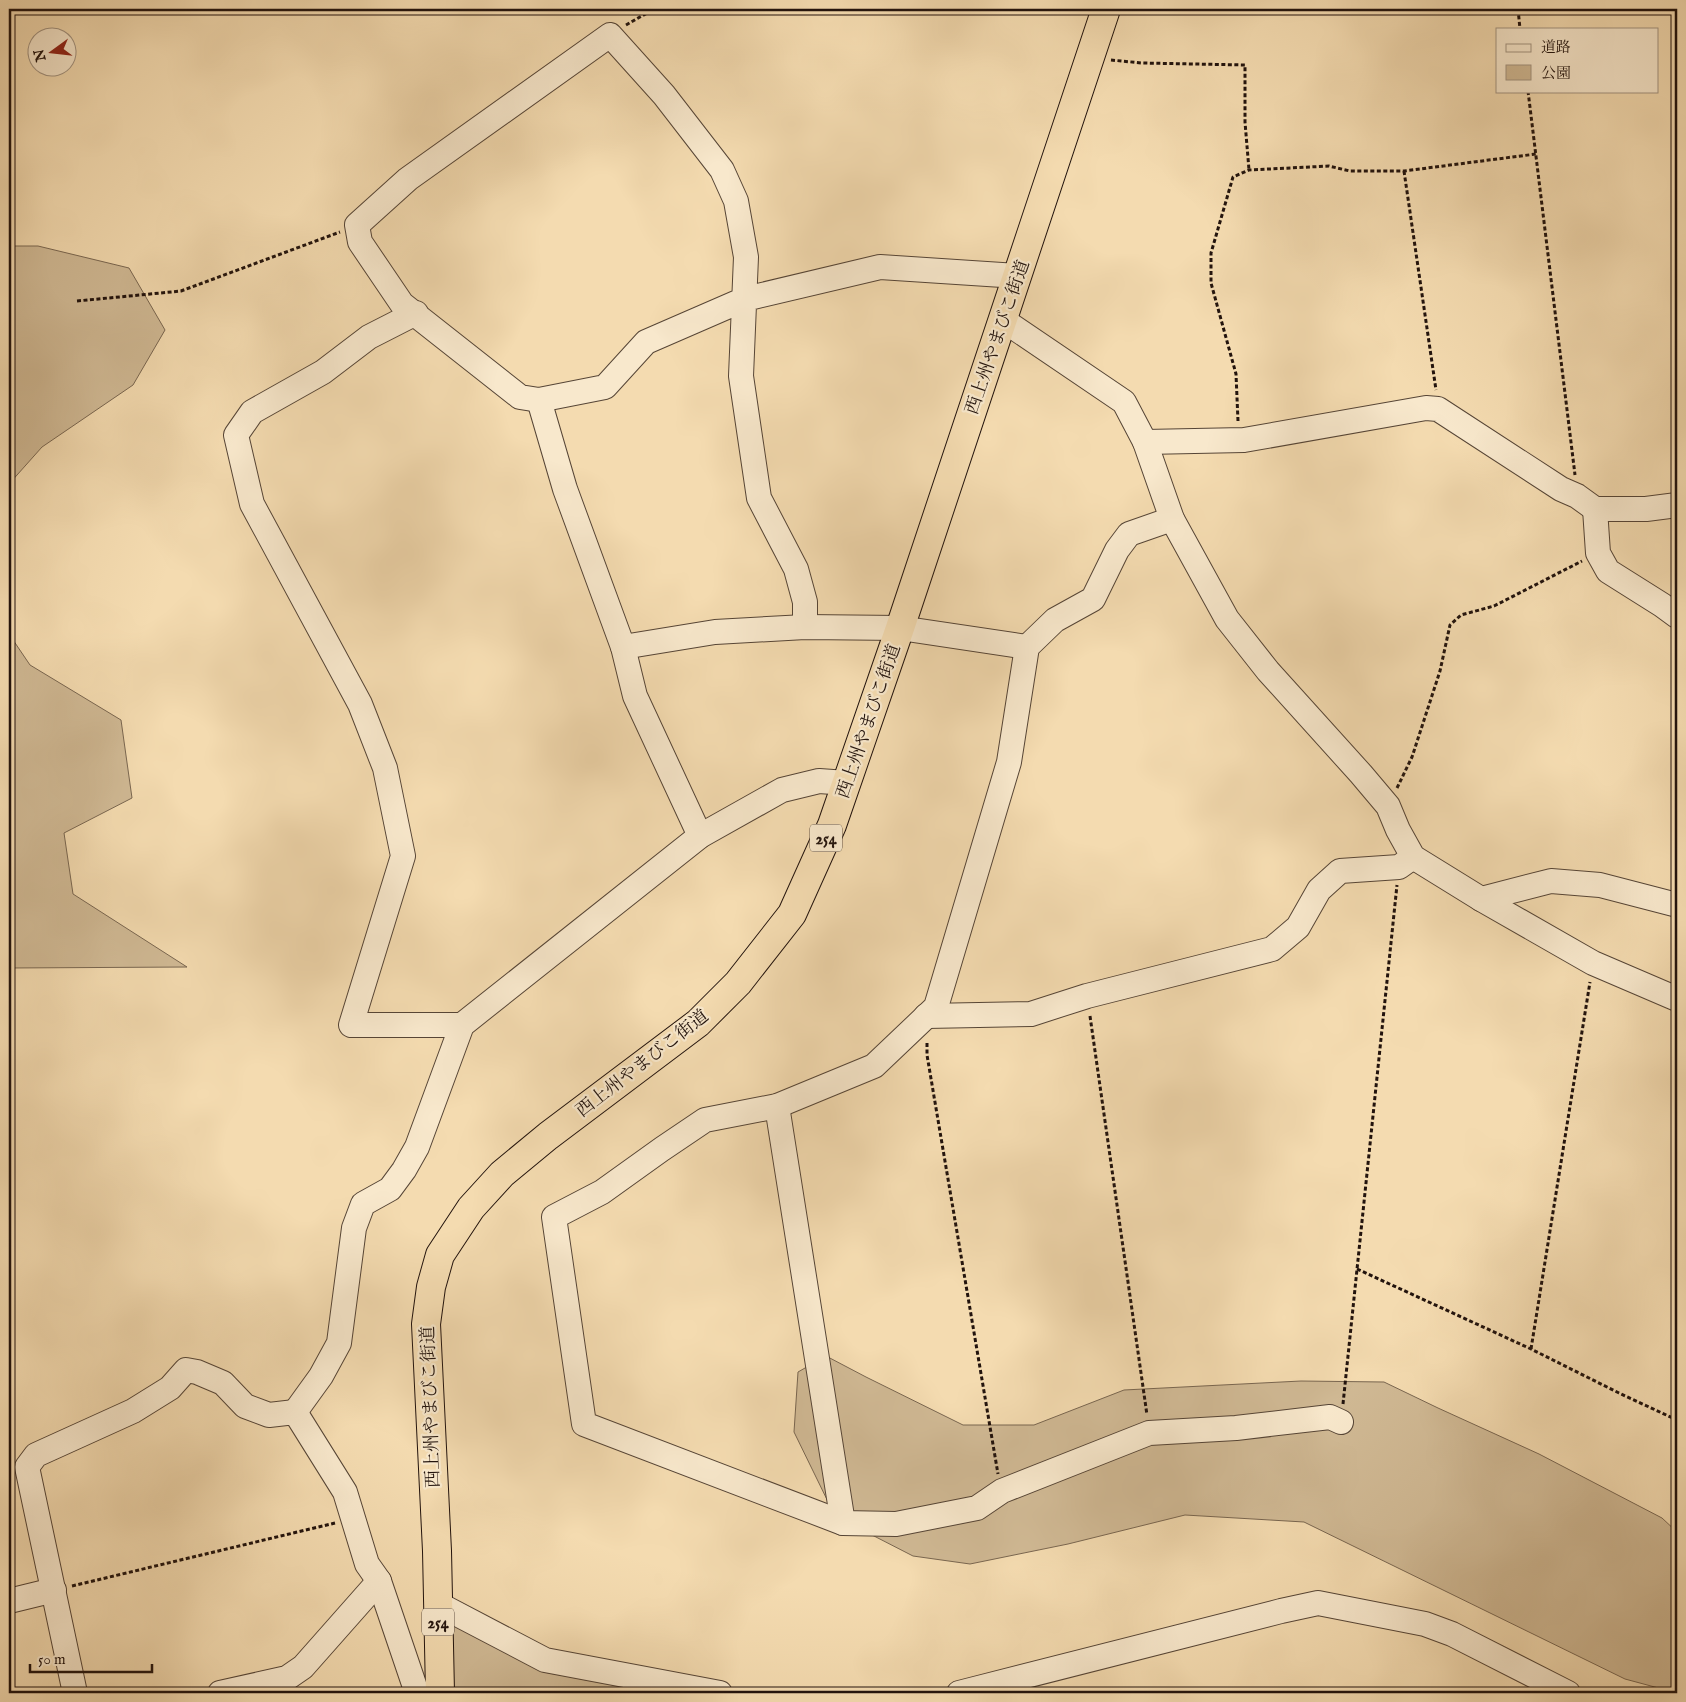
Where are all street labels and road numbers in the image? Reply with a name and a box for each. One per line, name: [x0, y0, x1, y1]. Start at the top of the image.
street label: 西上州やまびこ街道: [961, 257, 1036, 418]
street label: 西上州やまびこ街道: [832, 641, 907, 802]
road number: 254: [810, 824, 842, 851]
street label: 西上州やまびこ街道: [572, 1005, 714, 1123]
street label: 西上州やまびこ街道: [417, 1326, 446, 1488]
road number: 254: [422, 1608, 454, 1635]

